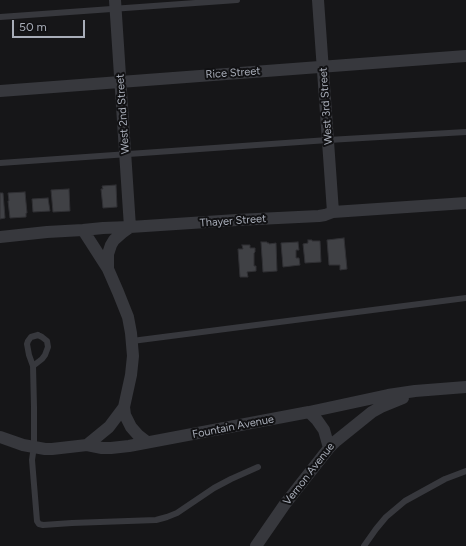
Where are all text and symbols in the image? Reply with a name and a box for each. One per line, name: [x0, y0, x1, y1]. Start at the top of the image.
scale bar: [14, 12, 87, 38]
text: 50 m: [19, 20, 47, 34]
street label: Rice Street: [205, 65, 261, 81]
street label: West 3rd Street: [317, 67, 335, 145]
street label: West 2nd Street: [114, 73, 132, 155]
street label: Thayer Street: [199, 212, 267, 230]
street label: Fountain Avenue: [191, 413, 275, 441]
street label: Vernon Avenue: [281, 440, 337, 508]

